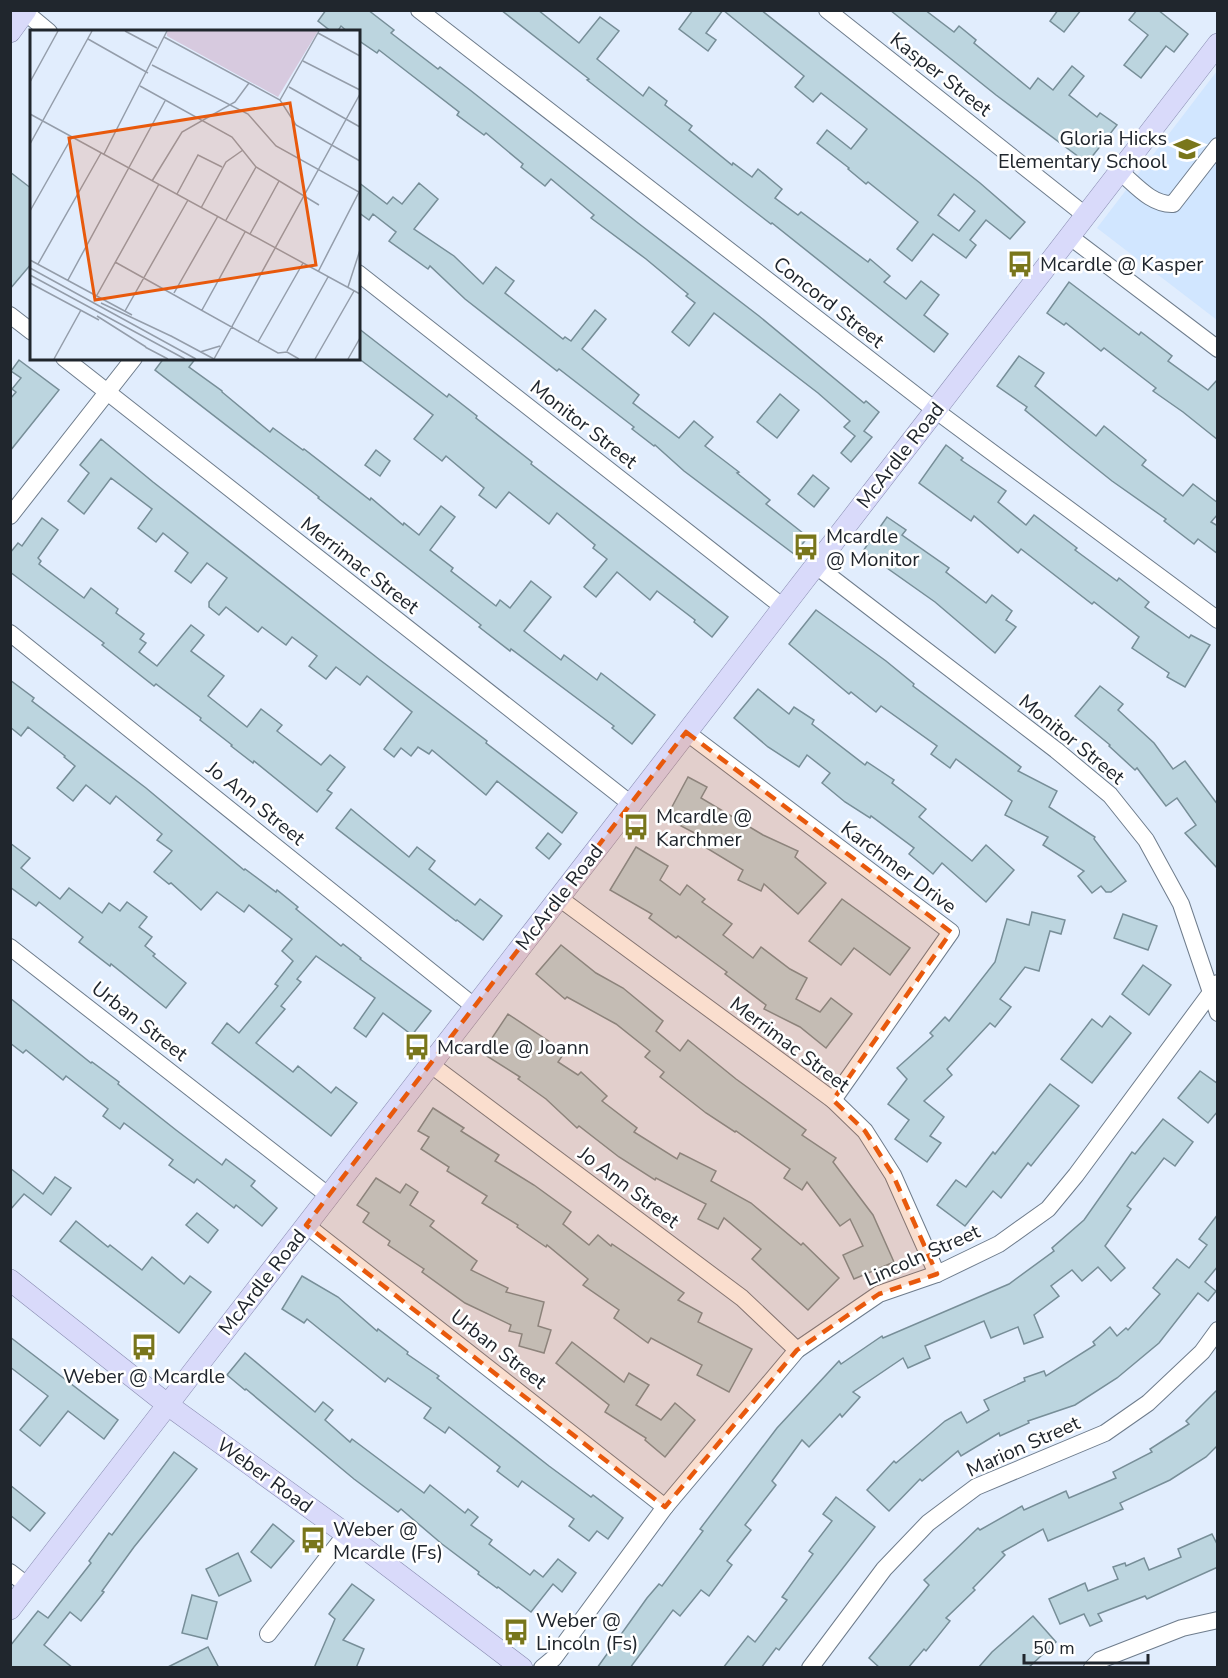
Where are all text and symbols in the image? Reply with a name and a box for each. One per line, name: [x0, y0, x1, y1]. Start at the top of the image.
street label: Kasper Street: [884, 26, 998, 123]
inset map: [30, 30, 360, 360]
place label: Gloria Hicks Elementary School: [998, 125, 1167, 175]
school or university icon: Gloria Hicks Elementary School: [1172, 134, 1202, 164]
bus stop icon: Mcardle @ Kasper: [1005, 249, 1035, 279]
street label: Concord Street: [768, 251, 891, 355]
place label: Mcardle @ Kasper: [1040, 251, 1203, 278]
street label: Monitor Street: [525, 374, 644, 475]
street label: McArdle Road: [850, 397, 950, 514]
street label: Merrimac Street: [295, 511, 425, 621]
place label: Mcardle @ Monitor: [826, 523, 919, 573]
bus stop icon: Mcardle @ Monitor: [791, 532, 821, 562]
street label: Monitor Street: [1013, 688, 1131, 791]
street label: Jo Ann Street: [200, 755, 311, 852]
place label: Mcardle @ Karchmer: [656, 803, 752, 853]
bus stop icon: Mcardle @ Karchmer: [621, 812, 651, 842]
street label: Karchmer Drive: [835, 815, 962, 920]
street label: McArdle Road: [509, 839, 609, 956]
street label: Urban Street: [86, 975, 194, 1068]
street label: Merrimac Street: [724, 990, 856, 1099]
bus stop icon: Mcardle @ Joann: [402, 1032, 432, 1062]
place label: Mcardle @ Joann: [437, 1034, 589, 1061]
street label: Jo Ann Street: [572, 1140, 685, 1235]
street label: Lincoln Street: [860, 1217, 985, 1293]
street label: McArdle Road: [212, 1224, 312, 1341]
street label: Urban Street: [445, 1303, 553, 1396]
bus stop icon: Weber @ Mcardle: [129, 1332, 159, 1362]
place label: Weber @ Mcardle: [63, 1363, 225, 1390]
street label: Marion Street: [962, 1409, 1085, 1484]
street label: Weber Road: [211, 1431, 318, 1519]
place label: Weber @ Mcardle (Fs): [333, 1516, 443, 1566]
bus stop icon: Weber @ Mcardle (Fs): [298, 1525, 328, 1555]
place label: Weber @ Lincoln (Fs): [536, 1607, 638, 1657]
bus stop icon: Weber @ Lincoln (Fs): [501, 1617, 531, 1647]
scale bar: [1024, 1627, 1148, 1665]
text: 50 m: [1033, 1636, 1075, 1660]

